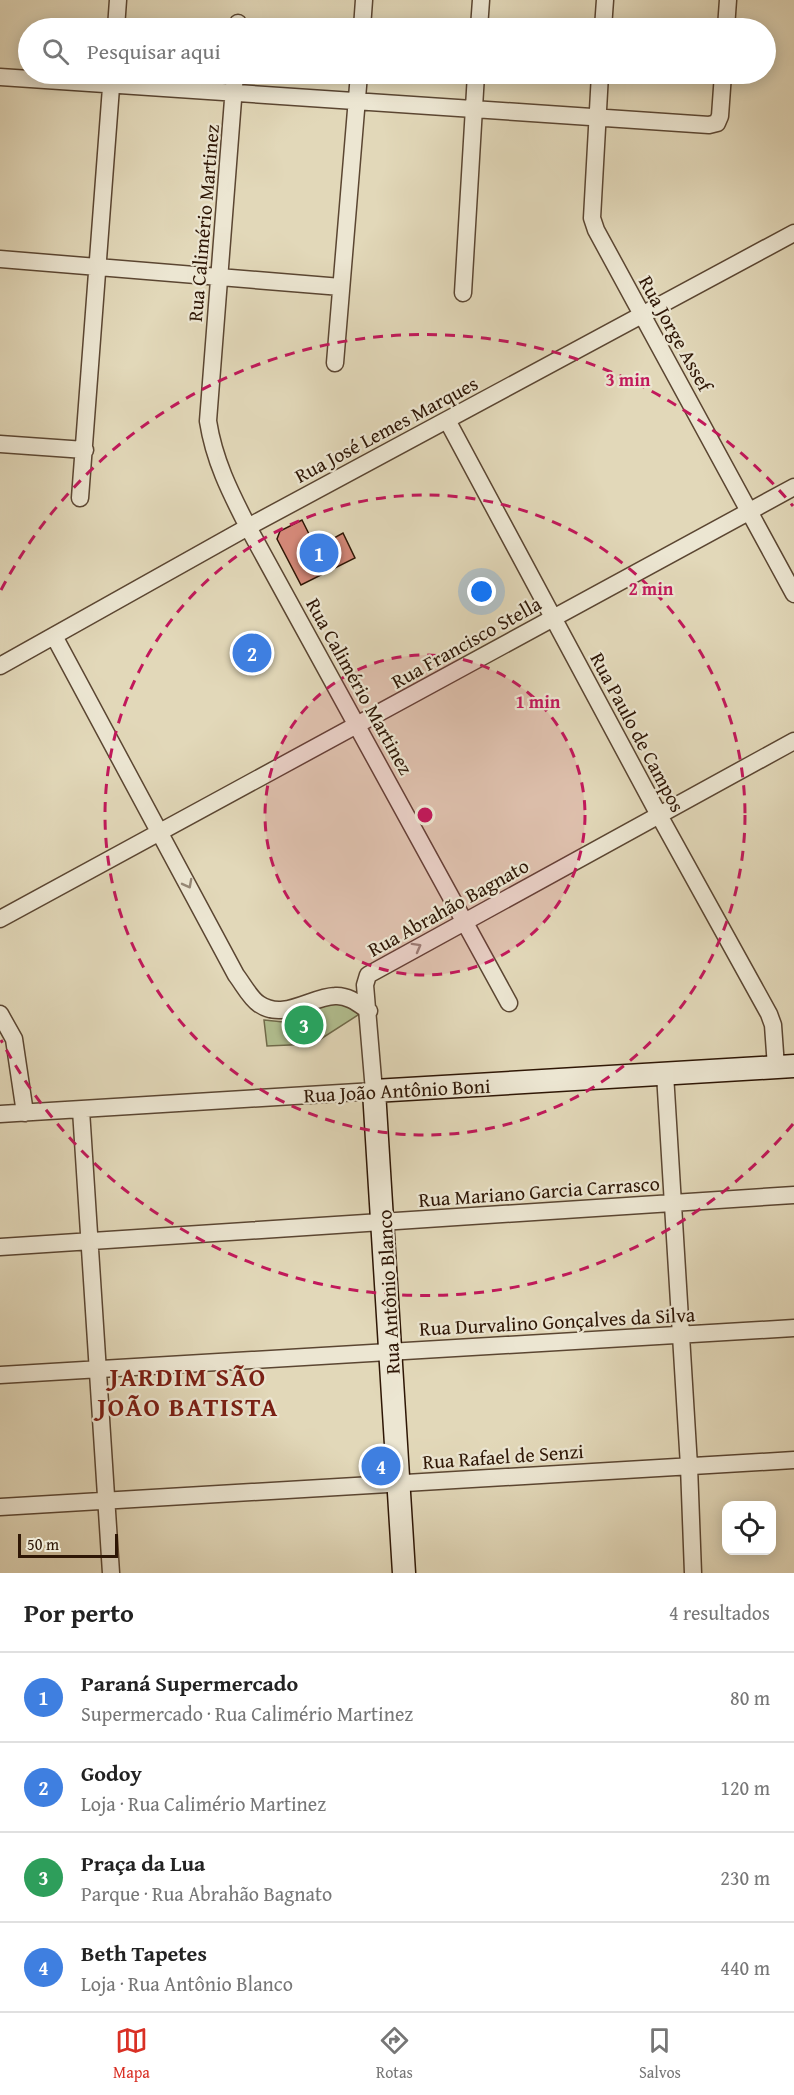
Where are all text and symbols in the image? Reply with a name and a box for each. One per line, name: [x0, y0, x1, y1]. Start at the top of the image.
search box: [18, 18, 776, 84]
icon: search: [39, 35, 72, 68]
text: Pesquisar aqui: [87, 35, 221, 67]
street label: Rua Calimério Martinez: [180, 123, 226, 323]
street label: Rua Jorge Assef: [632, 270, 721, 398]
text: 3 min: [606, 366, 651, 393]
street label: Rua José Lemes Marques: [289, 368, 483, 490]
pin: 1: [300, 530, 338, 576]
text: 2 min: [629, 575, 674, 602]
your location: [467, 577, 496, 606]
street label: Rua Francisco Stella: [386, 588, 547, 695]
street label: Rua Calimério Martinez: [299, 592, 421, 780]
pin: 2: [232, 630, 272, 676]
street label: Rua Paulo de Campos: [584, 647, 692, 817]
text: 1 min: [516, 688, 561, 715]
centre of rings: [415, 805, 435, 825]
street label: Rua Abrahão Bagnato: [362, 851, 534, 963]
one-way arrow: [181, 878, 192, 888]
one-way arrow: [411, 943, 421, 955]
pin: 3: [284, 1002, 324, 1048]
street label: Rua João Antônio Boni: [303, 1071, 492, 1109]
street label: Rua Mariano Garcia Carrasco: [417, 1168, 661, 1214]
street label: Rua Antônio Blanco: [369, 1209, 407, 1375]
street label: Rua Durvalino Gonçalves da Silva: [418, 1299, 696, 1343]
district label: JARDIM SÃO JOÃO BATISTA: [93, 1357, 279, 1426]
street label: Rua Rafael de Senzi: [421, 1436, 585, 1476]
pin: 4: [362, 1444, 400, 1488]
map controls: [722, 1501, 776, 1555]
button: locate: [722, 1501, 776, 1555]
scale bar: [18, 1531, 118, 1558]
text: 50 m: [27, 1532, 59, 1556]
text: Por perto: [24, 1593, 134, 1632]
text: 4 resultados: [669, 1598, 770, 1627]
text: Paraná Supermercado: [81, 1667, 298, 1699]
text: 1: [38, 1683, 49, 1712]
text: 80 m: [730, 1683, 770, 1712]
text: Supermercado · Rua Calimério Martinez: [81, 1699, 413, 1728]
text: Godoy: [81, 1757, 142, 1789]
text: 2: [38, 1773, 49, 1802]
text: 120 m: [720, 1773, 770, 1802]
text: Loja · Rua Calimério Martinez: [81, 1789, 326, 1818]
text: Praça da Lua: [81, 1847, 205, 1879]
text: 3: [38, 1863, 49, 1892]
text: 230 m: [720, 1863, 770, 1892]
text: Parque · Rua Abrahão Bagnato: [81, 1879, 332, 1908]
text: Beth Tapetes: [81, 1937, 207, 1969]
text: 4: [38, 1953, 49, 1982]
text: 440 m: [720, 1953, 770, 1982]
text: Loja · Rua Antônio Blanco: [81, 1969, 293, 1998]
tab: Mapa: [113, 2024, 150, 2084]
tab: Rotas: [376, 2024, 413, 2084]
tab: Salvos: [639, 2024, 681, 2084]

